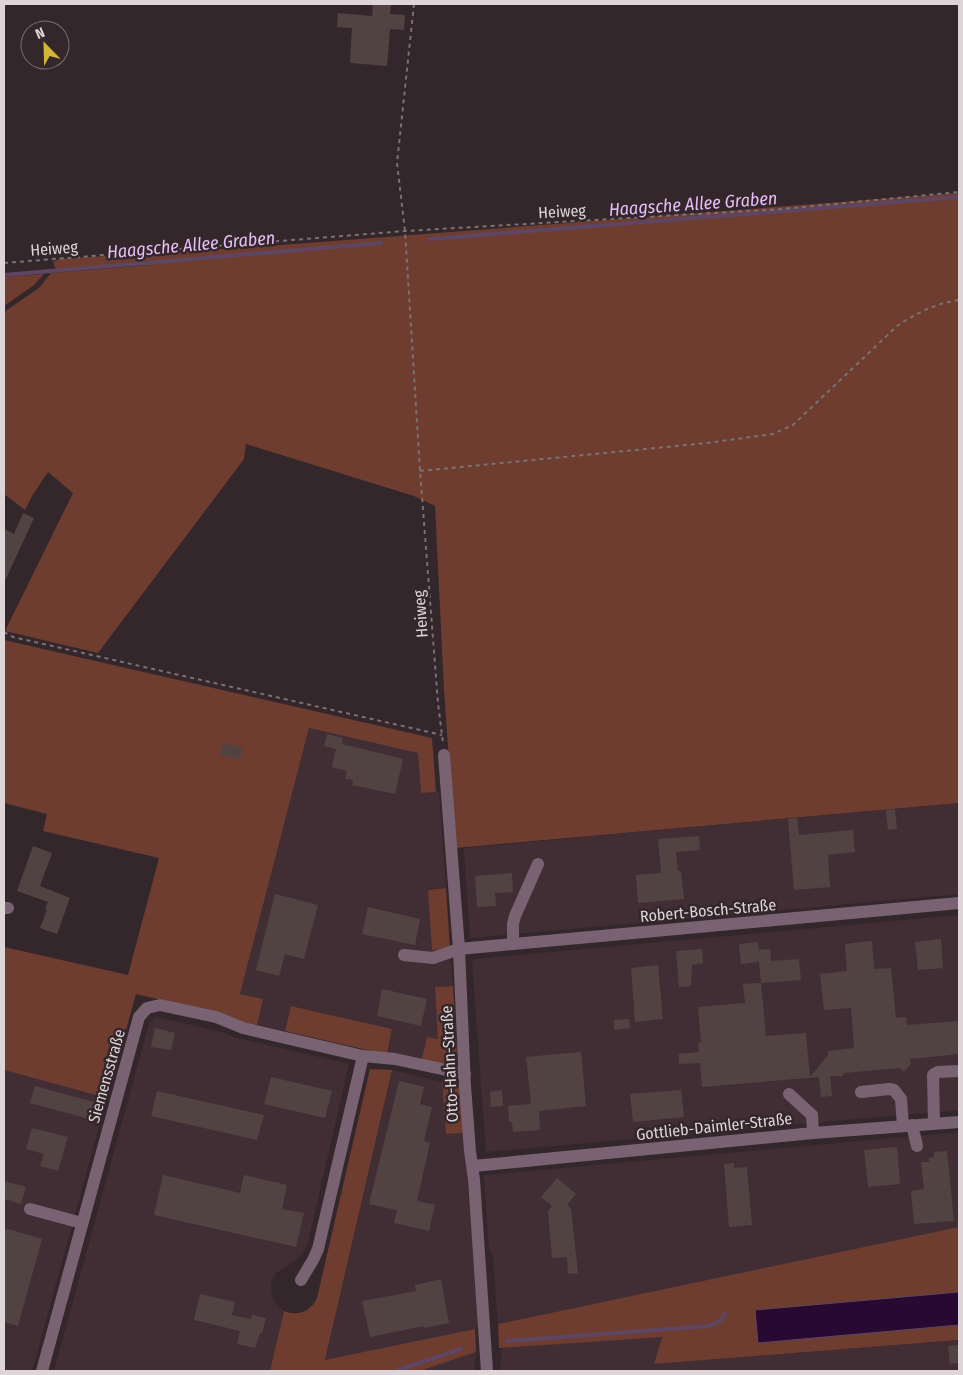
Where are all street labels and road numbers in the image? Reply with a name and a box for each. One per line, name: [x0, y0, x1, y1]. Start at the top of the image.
street label: Heiweg: [538, 201, 587, 222]
street label: Heiweg: [30, 237, 79, 260]
street label: Heiweg: [409, 589, 432, 638]
street label: Robert-Bosch-Straße: [639, 895, 777, 926]
street label: Otto-Hahn-Straße: [437, 1005, 462, 1123]
street label: Siemensstraße: [84, 1027, 129, 1125]
street label: Gottlieb-Daimler-Straße: [635, 1109, 793, 1144]

